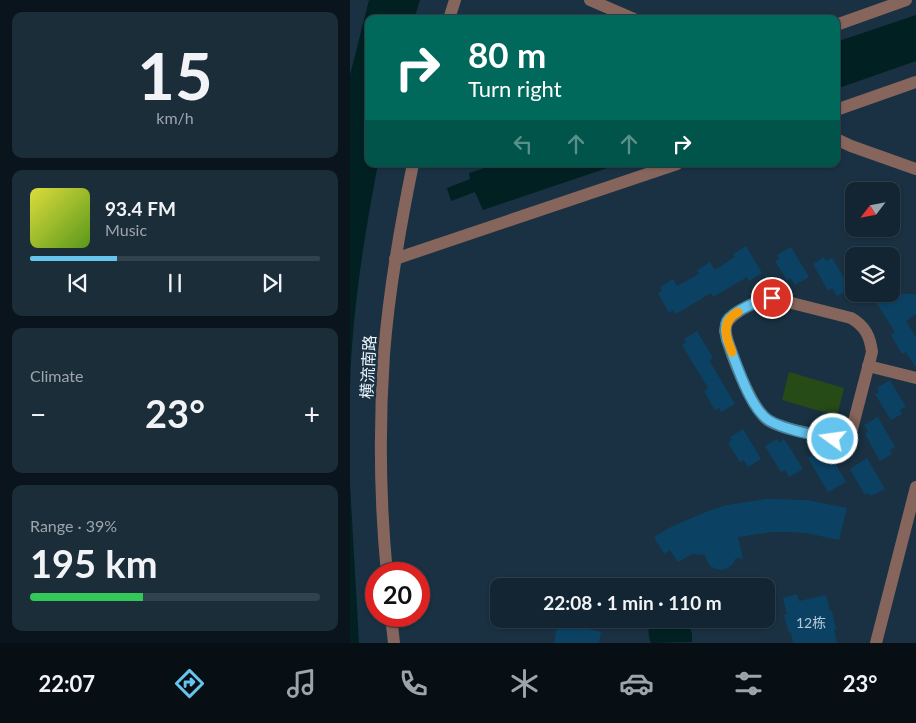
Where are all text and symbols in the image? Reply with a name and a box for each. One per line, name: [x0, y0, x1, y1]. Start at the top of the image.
text: 80 m: [468, 33, 546, 75]
icon: right: [385, 35, 450, 100]
text: 15: [137, 36, 213, 114]
text: Turn right: [468, 75, 562, 102]
text: km/h: [156, 108, 194, 127]
icon: left: [509, 130, 537, 158]
icon: ahead: [562, 130, 590, 158]
icon: ahead: [615, 130, 643, 158]
icon: right: [668, 130, 696, 158]
north arrow: [845, 182, 900, 238]
map controls: [845, 182, 900, 302]
text: 93.4 FM: [105, 197, 176, 220]
text: Music: [105, 220, 147, 239]
button: layers: [845, 247, 900, 302]
icon: previous: [64, 269, 92, 297]
icon: pause: [161, 269, 189, 297]
icon: next: [258, 269, 286, 297]
pin: [751, 277, 793, 319]
icon: arrive: [758, 284, 786, 312]
street label: 横流南路: [356, 335, 379, 399]
text: Climate: [30, 366, 83, 385]
text: 23°: [145, 390, 205, 436]
text: −: [30, 397, 46, 431]
text: +: [304, 397, 320, 431]
position arrow: [806, 412, 858, 464]
text: Range · 39%: [30, 516, 117, 535]
text: 195 km: [30, 540, 158, 586]
speed limit sign: 20: [365, 562, 430, 627]
text: 22:08 · 1 min · 110 m: [543, 591, 722, 614]
house number: 12栋: [796, 614, 826, 631]
icon: directions: [172, 666, 207, 701]
icon: music: [284, 666, 319, 701]
icon: phone: [396, 666, 431, 701]
icon: climate: [507, 666, 542, 701]
icon: car: [619, 666, 654, 701]
icon: filters: [731, 666, 766, 701]
text: 22:07: [38, 670, 95, 697]
text: 23°: [843, 670, 877, 697]

